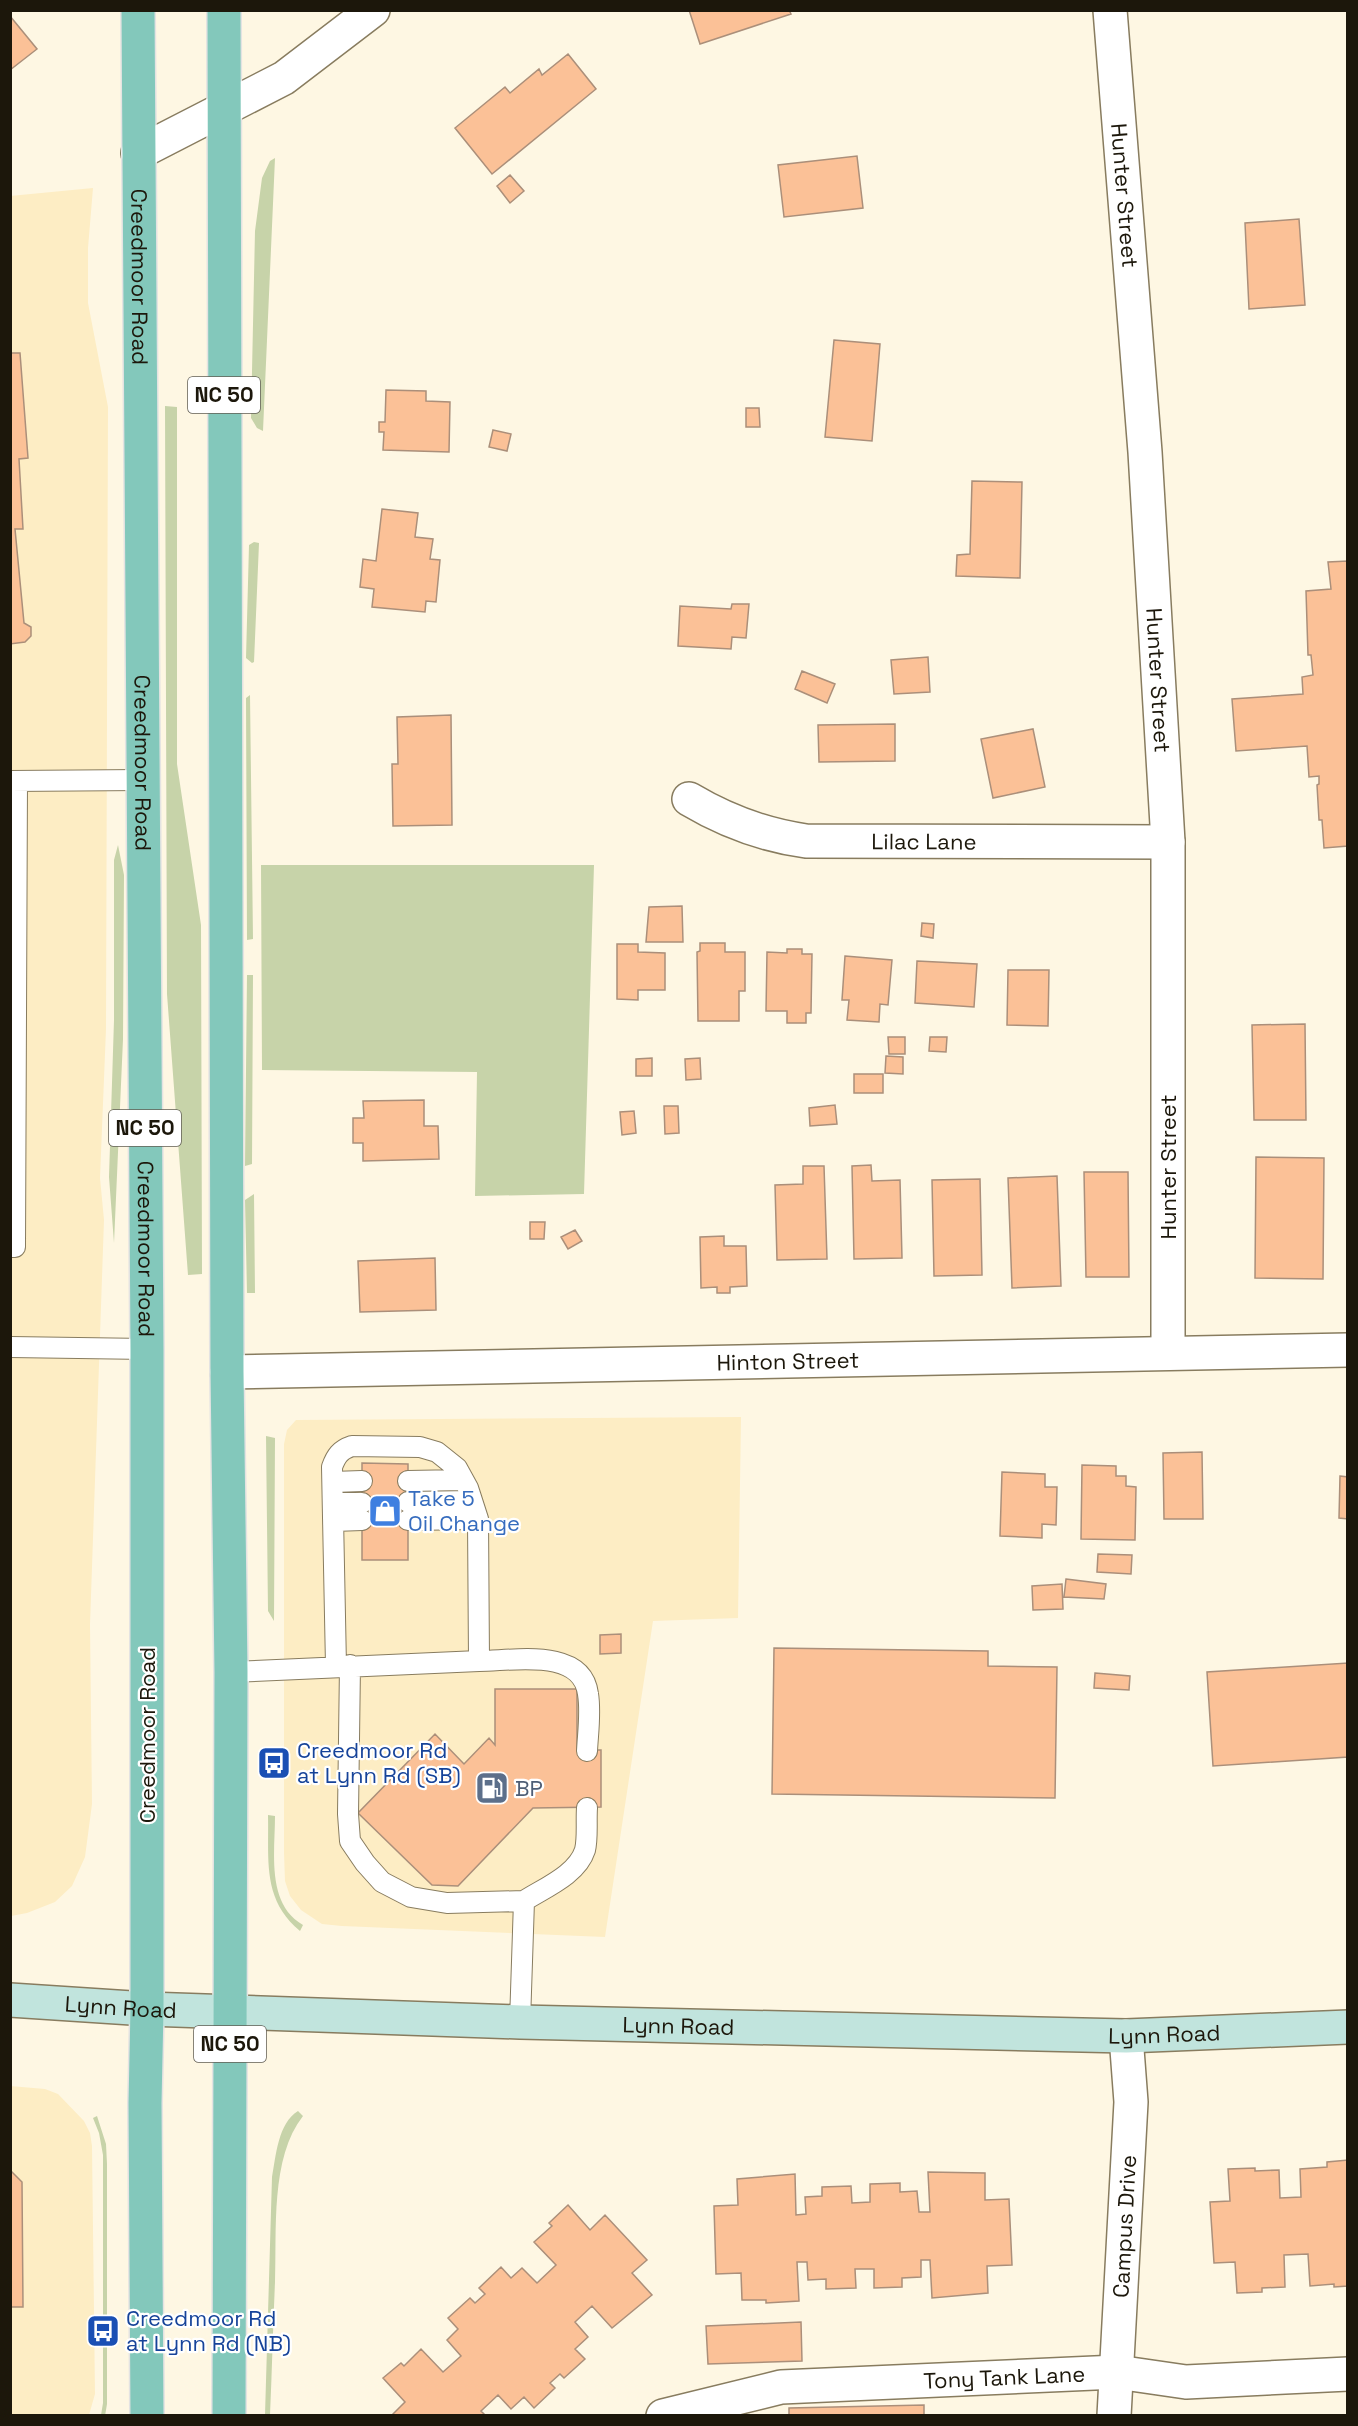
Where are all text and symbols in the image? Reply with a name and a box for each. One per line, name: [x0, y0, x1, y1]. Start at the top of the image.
street label: Hunter Street: [1105, 122, 1144, 269]
street label: Creedmoor Road: [125, 189, 154, 365]
road number: NC 50: [188, 377, 260, 413]
street label: Hunter Street: [1140, 607, 1177, 753]
street label: Creedmoor Road: [128, 675, 158, 851]
street label: Lilac Lane: [871, 827, 976, 855]
street label: Hunter Street: [1154, 1095, 1182, 1240]
road number: NC 50: [109, 1110, 181, 1146]
street label: Creedmoor Road: [132, 1161, 161, 1337]
street label: Hinton Street: [716, 1346, 860, 1376]
place label: Take 5 Oil Change: [408, 1484, 520, 1537]
shop icon: Take 5 Oil Change: [367, 1493, 403, 1529]
street label: Creedmoor Road: [133, 1647, 161, 1823]
place label: Creedmoor Rd at Lynn Rd (SB): [297, 1736, 461, 1789]
bus stop icon: Creedmoor Rd at Lynn Rd (SB): [256, 1745, 292, 1781]
fuel station icon: BP: [474, 1770, 510, 1806]
place label: BP: [515, 1774, 543, 1802]
street label: Lynn Road: [64, 1990, 177, 2024]
street label: Lynn Road: [622, 2010, 735, 2041]
street label: Lynn Road: [1108, 2018, 1221, 2050]
road number: NC 50: [194, 2026, 266, 2062]
street label: Campus Drive: [1106, 2154, 1142, 2299]
place label: Creedmoor Rd at Lynn Rd (NB): [126, 2304, 291, 2357]
bus stop icon: Creedmoor Rd at Lynn Rd (NB): [85, 2313, 121, 2349]
street label: Tony Tank Lane: [923, 2359, 1086, 2395]

